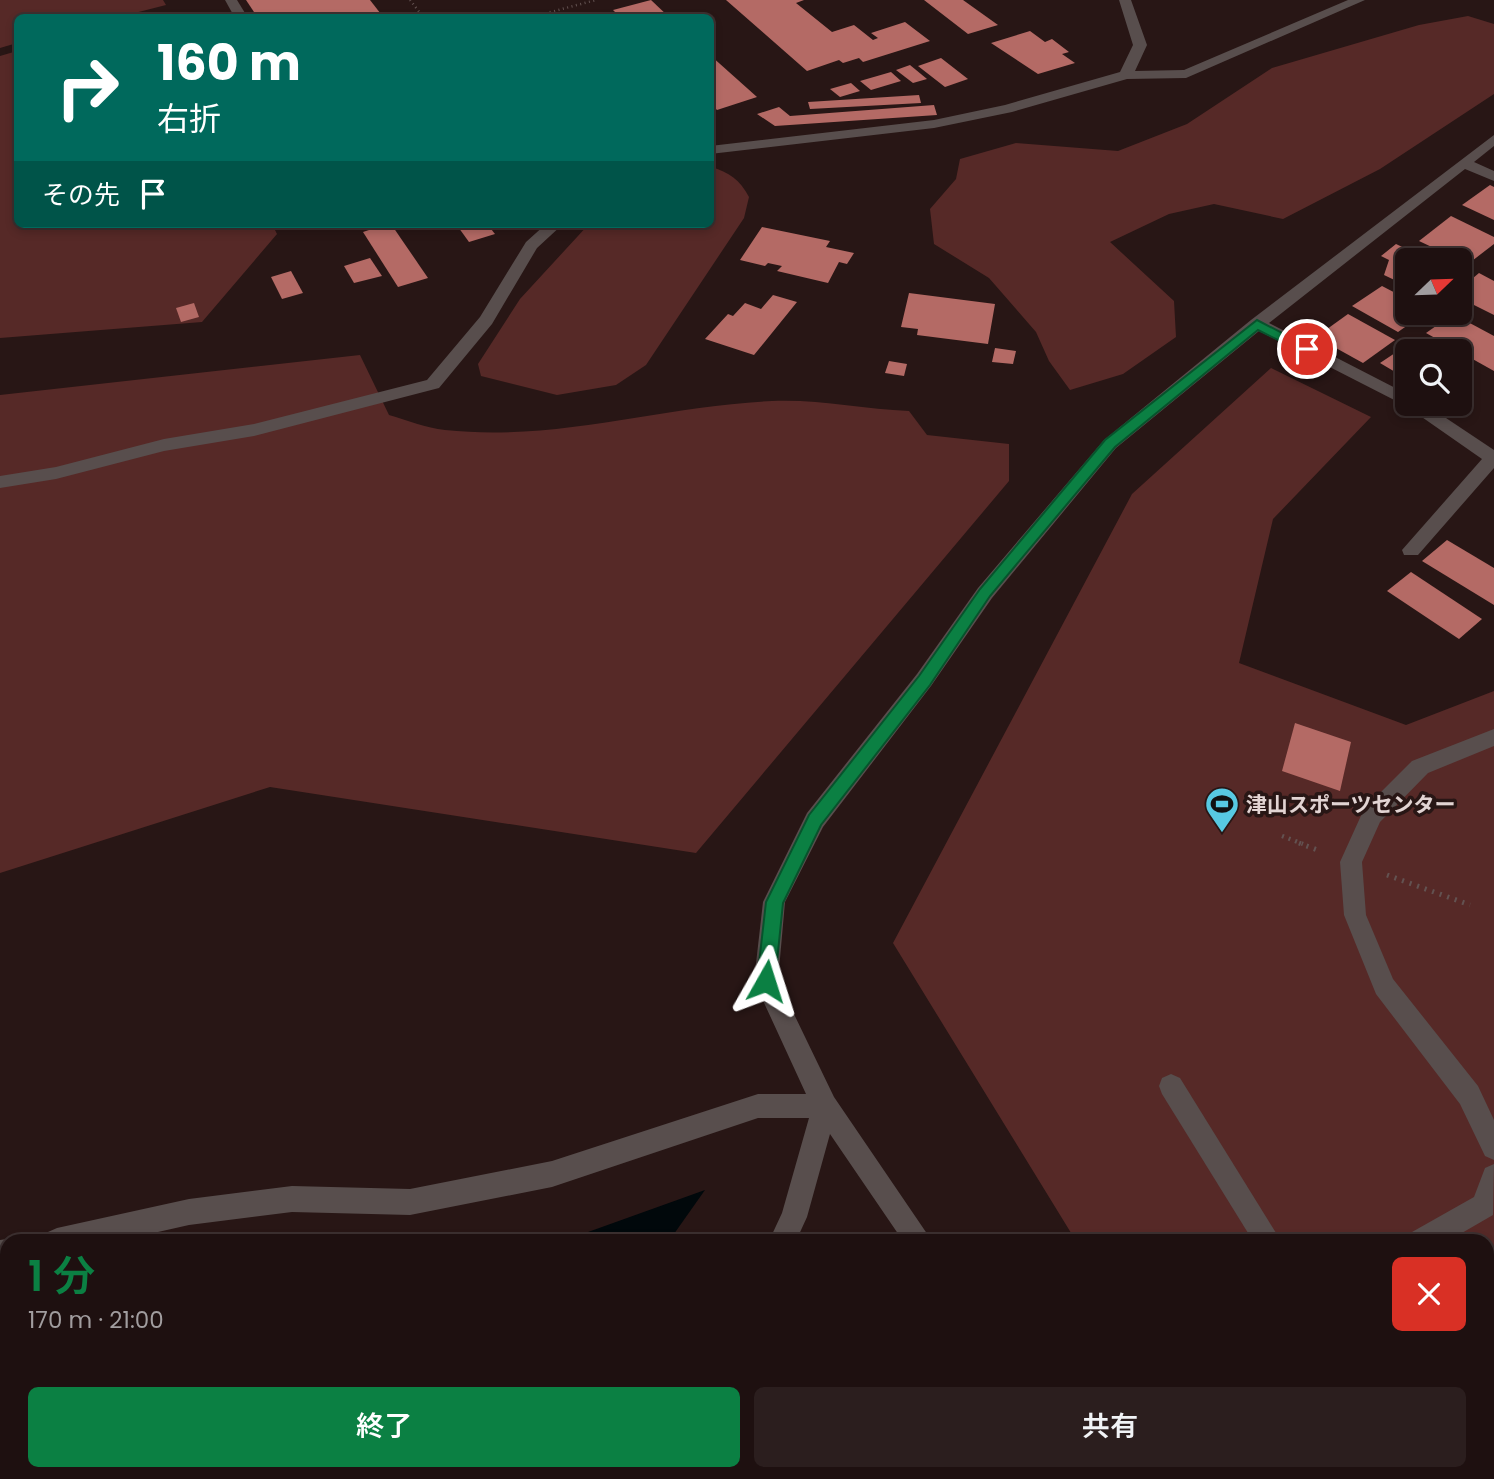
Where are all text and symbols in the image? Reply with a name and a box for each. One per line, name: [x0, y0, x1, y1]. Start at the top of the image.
text: 160 m: [157, 29, 301, 97]
icon: right: [42, 42, 133, 133]
text: 右折: [157, 96, 221, 141]
icon: arrive: [134, 175, 172, 213]
text: その先: [42, 177, 120, 213]
north arrow: [1395, 248, 1472, 326]
map controls: [1395, 248, 1472, 416]
pin: [1277, 319, 1337, 379]
icon: arrive: [1288, 330, 1326, 368]
button: search: [1395, 339, 1472, 416]
sports icon: 津山スポーツセンター: [1203, 785, 1241, 834]
place label: 津山スポーツセンター: [1246, 790, 1456, 819]
position arrow: [729, 944, 803, 1018]
text: 1 分: [28, 1247, 95, 1306]
button: close: [1392, 1257, 1466, 1331]
text: 170 m · 21:00: [28, 1304, 164, 1336]
button: 終了: [28, 1387, 740, 1467]
button: 共有: [754, 1387, 1466, 1467]

